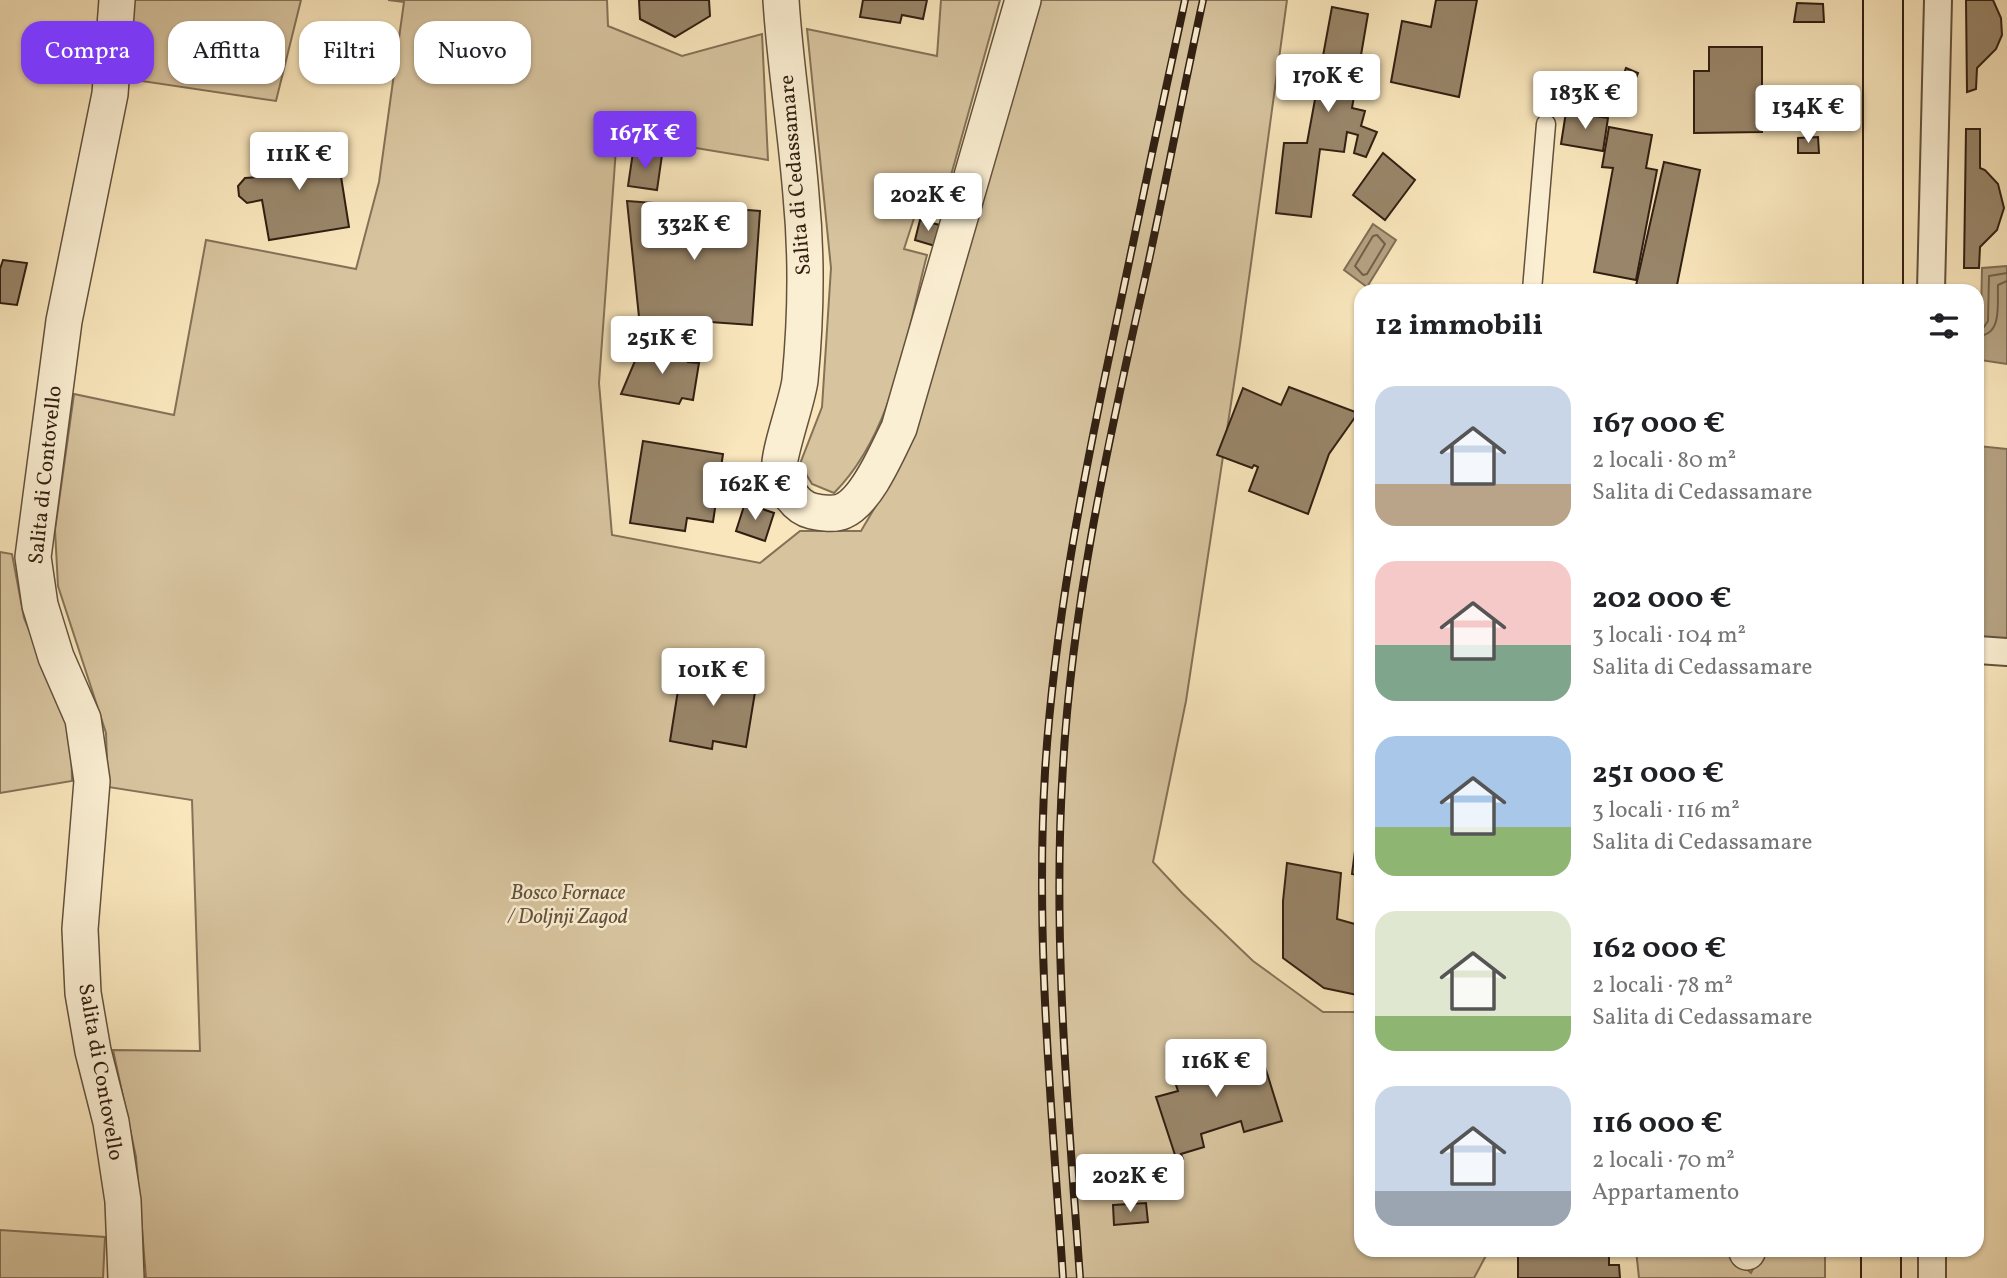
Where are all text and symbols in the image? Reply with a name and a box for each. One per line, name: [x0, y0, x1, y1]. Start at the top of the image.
chip: Compra: [21, 21, 154, 84]
chip: Affitta: [168, 21, 285, 84]
chip: Filtri: [299, 21, 400, 84]
chip: Nuovo: [414, 21, 531, 84]
pin: 170K €: [1271, 54, 1385, 114]
text: 170K €: [1292, 61, 1364, 93]
pin: 183K €: [1528, 72, 1642, 131]
street label: Salita di Cedassamare: [773, 73, 819, 277]
text: 183K €: [1549, 78, 1621, 110]
pin: 134K €: [1751, 86, 1865, 145]
text: 134K €: [1771, 92, 1845, 124]
pin: 167K €: [588, 111, 702, 171]
text: 167K €: [609, 118, 681, 150]
pin: 111K €: [242, 132, 356, 192]
text: 111K €: [266, 139, 332, 171]
pin: 202K €: [871, 174, 985, 233]
text: 202K €: [890, 180, 966, 212]
pin: 332K €: [637, 202, 751, 262]
text: 332K €: [657, 209, 731, 241]
text: 12 immobili: [1375, 305, 1543, 347]
icon: filters: [1925, 307, 1963, 345]
pin: 251K €: [605, 316, 719, 376]
text: 251K €: [627, 323, 697, 355]
street label: Salita di Contovello: [22, 384, 70, 566]
text: 167 000 €: [1592, 403, 1725, 445]
icon: home: [1431, 414, 1515, 498]
text: 2 locali · 80 m²: [1592, 445, 1736, 477]
pin: 162K €: [698, 462, 812, 522]
text: 162K €: [719, 469, 791, 501]
text: Salita di Cedassamare: [1592, 477, 1812, 509]
text: 202 000 €: [1592, 578, 1732, 620]
icon: home: [1431, 589, 1515, 673]
text: 3 locali · 104 m²: [1592, 620, 1746, 652]
pin: 101K €: [656, 648, 770, 708]
text: Salita di Cedassamare: [1592, 652, 1812, 684]
text: 101K €: [678, 655, 748, 687]
text: 251 000 €: [1592, 753, 1724, 795]
icon: home: [1431, 764, 1515, 848]
text: 3 locali · 116 m²: [1592, 795, 1740, 827]
text: Salita di Cedassamare: [1592, 827, 1812, 859]
park label: Bosco Fornace / Doljnji Zagod: [507, 879, 628, 932]
text: 162 000 €: [1592, 928, 1726, 970]
icon: home: [1431, 939, 1515, 1023]
text: 2 locali · 78 m²: [1592, 970, 1733, 1002]
street label: Salita di Contovello: [70, 981, 130, 1163]
text: Salita di Cedassamare: [1592, 1002, 1812, 1034]
pin: 116K €: [1159, 1040, 1273, 1099]
text: 116K €: [1181, 1046, 1251, 1078]
text: 116 000 €: [1592, 1103, 1723, 1145]
icon: home: [1431, 1114, 1515, 1198]
text: 2 locali · 70 m²: [1592, 1145, 1735, 1177]
pin: 202K €: [1073, 1154, 1187, 1214]
text: 202K €: [1092, 1161, 1168, 1193]
text: Appartamento: [1592, 1177, 1739, 1209]

